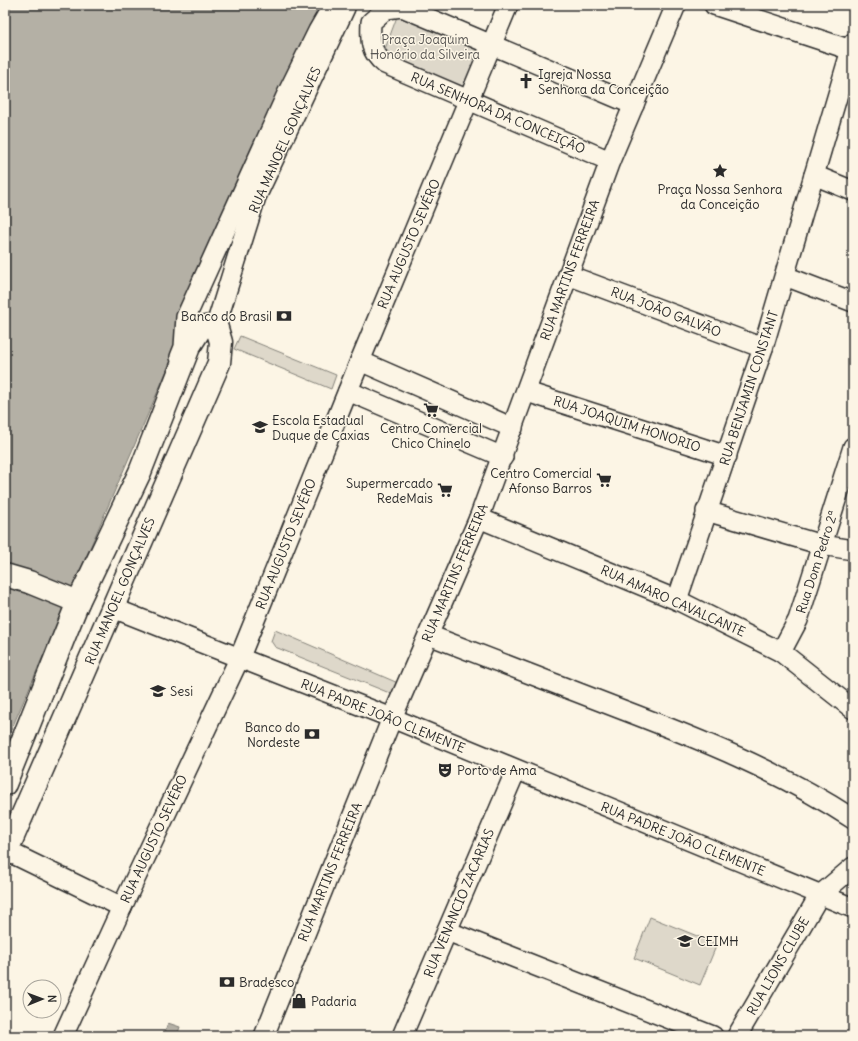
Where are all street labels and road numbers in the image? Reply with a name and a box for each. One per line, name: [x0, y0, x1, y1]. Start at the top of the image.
street label: RUA MANOEL GONÇALVES: [245, 64, 325, 216]
street label: RUA SENHORA DA CONCEIÇÃO: [408, 68, 588, 158]
street label: RUA AUGUSTO SEVÉRO: [373, 176, 444, 312]
street label: RUA MARTINS FERREIRA: [537, 197, 603, 343]
street label: RUA JOÃO GALVÃO: [608, 283, 724, 341]
street label: RUA BENJAMIN CONSTANT: [716, 308, 782, 468]
street label: RUA JOAQUIM HONORIO: [551, 392, 703, 456]
street label: RUA AUGUSTO SEVÉRO: [251, 476, 320, 612]
street label: RUA MARTINS FERREIRA: [418, 501, 492, 645]
street label: Rua Dom Pedro 2ª: [792, 508, 842, 616]
street label: RUA MANOEL GONÇALVES: [81, 515, 159, 667]
street label: RUA AMARO CAVALCANTE: [598, 561, 748, 641]
street label: RUA PADRE JOÃO CLEMENTE: [298, 675, 468, 757]
street label: RUA AUGUSTO SEVÉRO: [116, 772, 191, 906]
street label: RUA PADRE JOÃO CLEMENTE: [598, 798, 768, 880]
street label: RUA MARTINS FERREIRA: [294, 800, 366, 944]
street label: RUA VENANCIO ZACARIAS: [420, 826, 498, 980]
street label: RUA LIONS CLUBE: [743, 913, 813, 1018]

